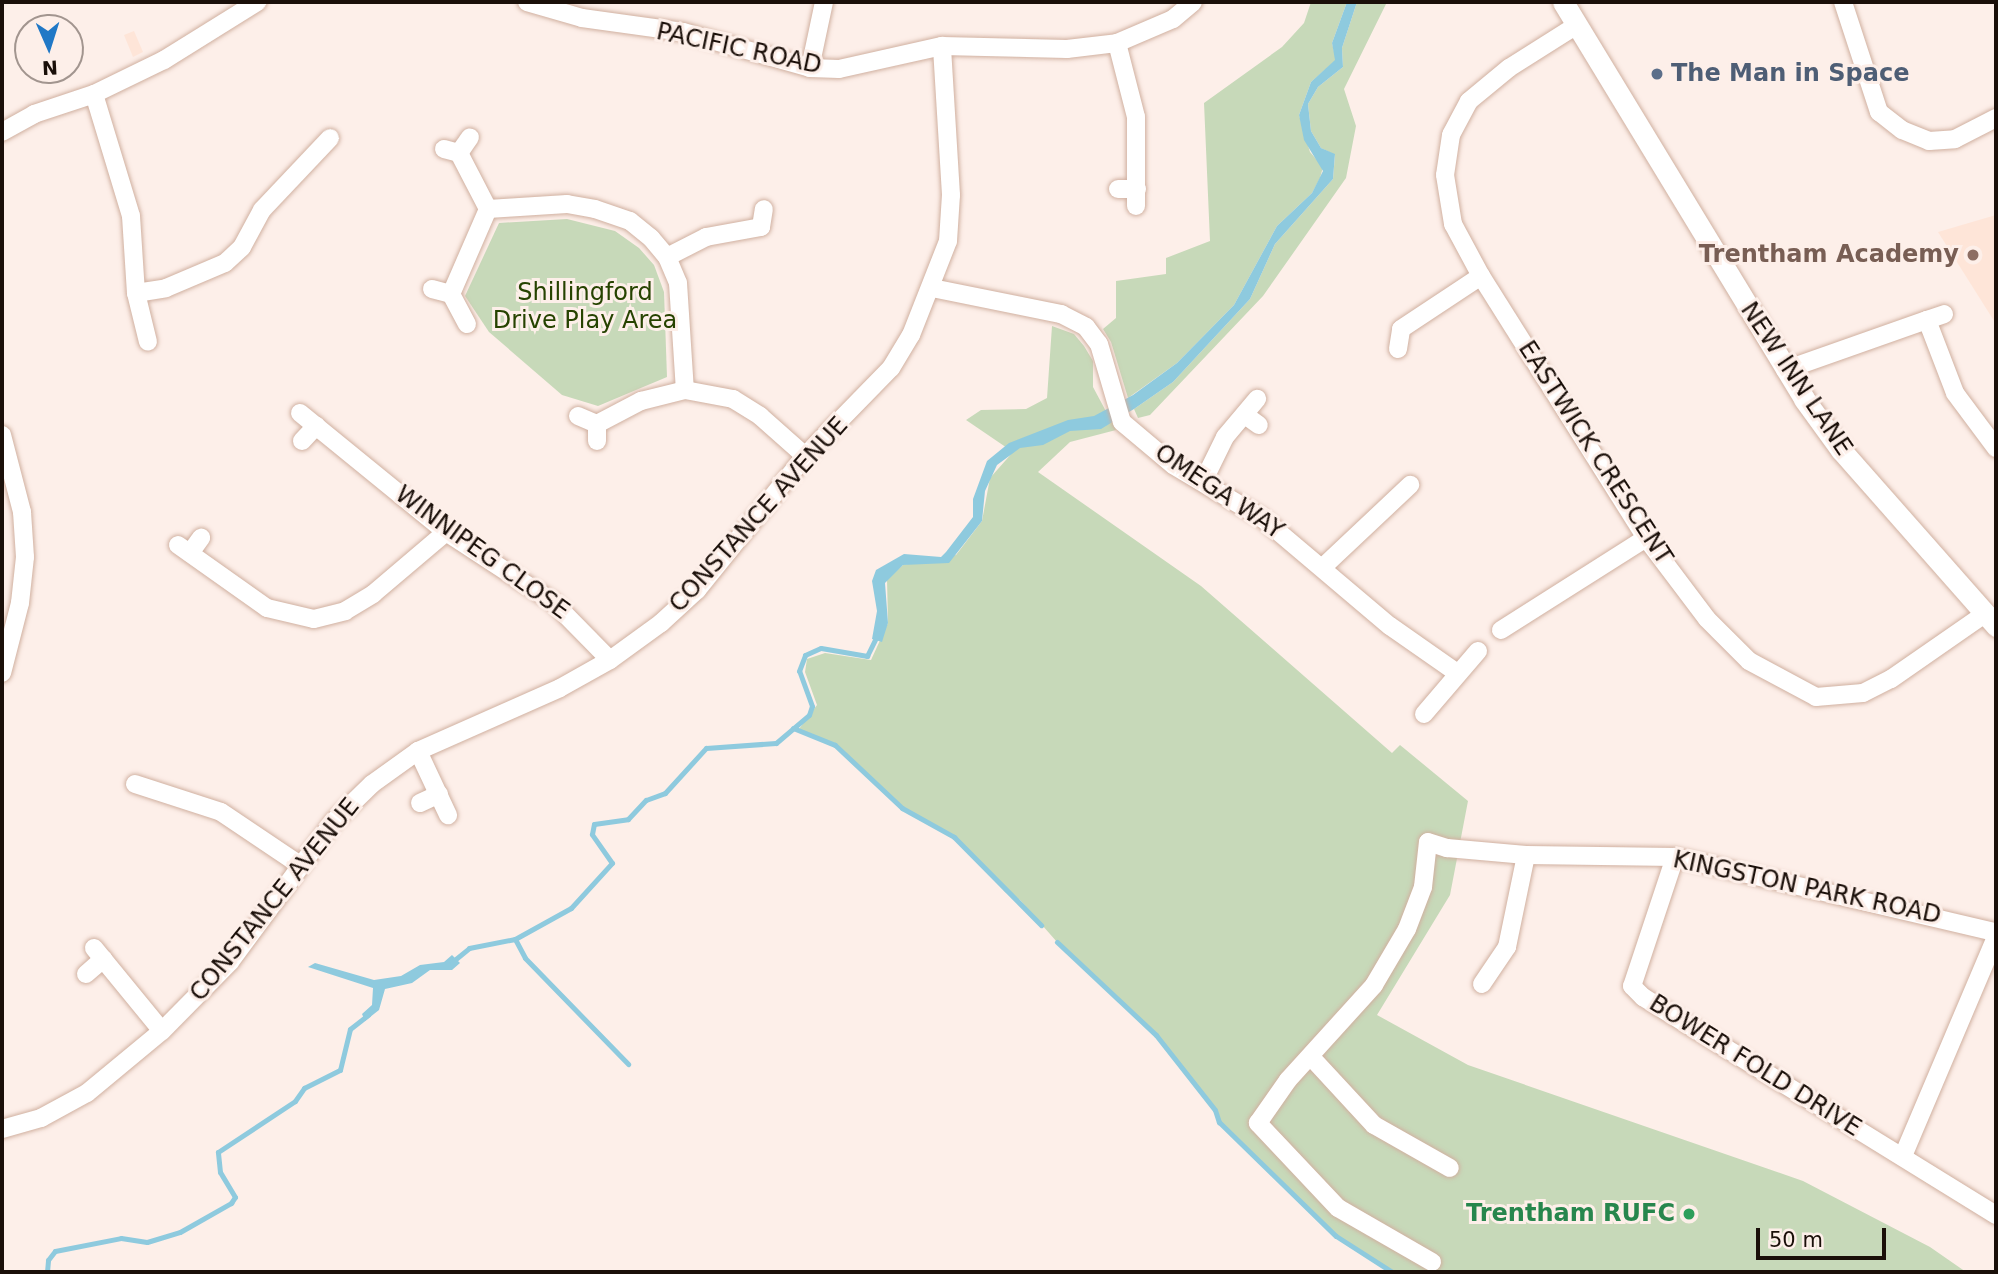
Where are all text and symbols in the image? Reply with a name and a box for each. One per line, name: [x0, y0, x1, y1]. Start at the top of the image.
north arrow: [14, 14, 84, 84]
street label: PACIFIC ROAD: [654, 17, 824, 81]
text: N: [41, 57, 59, 79]
place label: The Man in Space: [1671, 60, 1909, 88]
marker: The Man in Space: [1649, 66, 1665, 82]
place label: Trentham Academy: [1699, 241, 1959, 269]
marker: Trentham Academy: [1965, 247, 1981, 263]
park label: Shillingford Drive Play Area: [493, 279, 677, 335]
street label: NEW INN LANE: [1734, 297, 1858, 461]
street label: EASTWICK CRESCENT: [1512, 336, 1678, 570]
street label: CONSTANCE AVENUE: [664, 411, 854, 619]
street label: OMEGA WAY: [1149, 438, 1289, 546]
street label: WINNIPEG CLOSE: [389, 480, 575, 626]
street label: CONSTANCE AVENUE: [184, 793, 366, 1007]
street label: KINGSTON PARK ROAD: [1670, 846, 1944, 930]
street label: BOWER FOLD DRIVE: [1644, 989, 1866, 1143]
place label: Trentham RUFC: [1466, 1200, 1675, 1228]
marker: Trentham RUFC: [1681, 1206, 1697, 1222]
scale bar: [1760, 1214, 1890, 1258]
text: 50 m: [1769, 1228, 1823, 1252]

